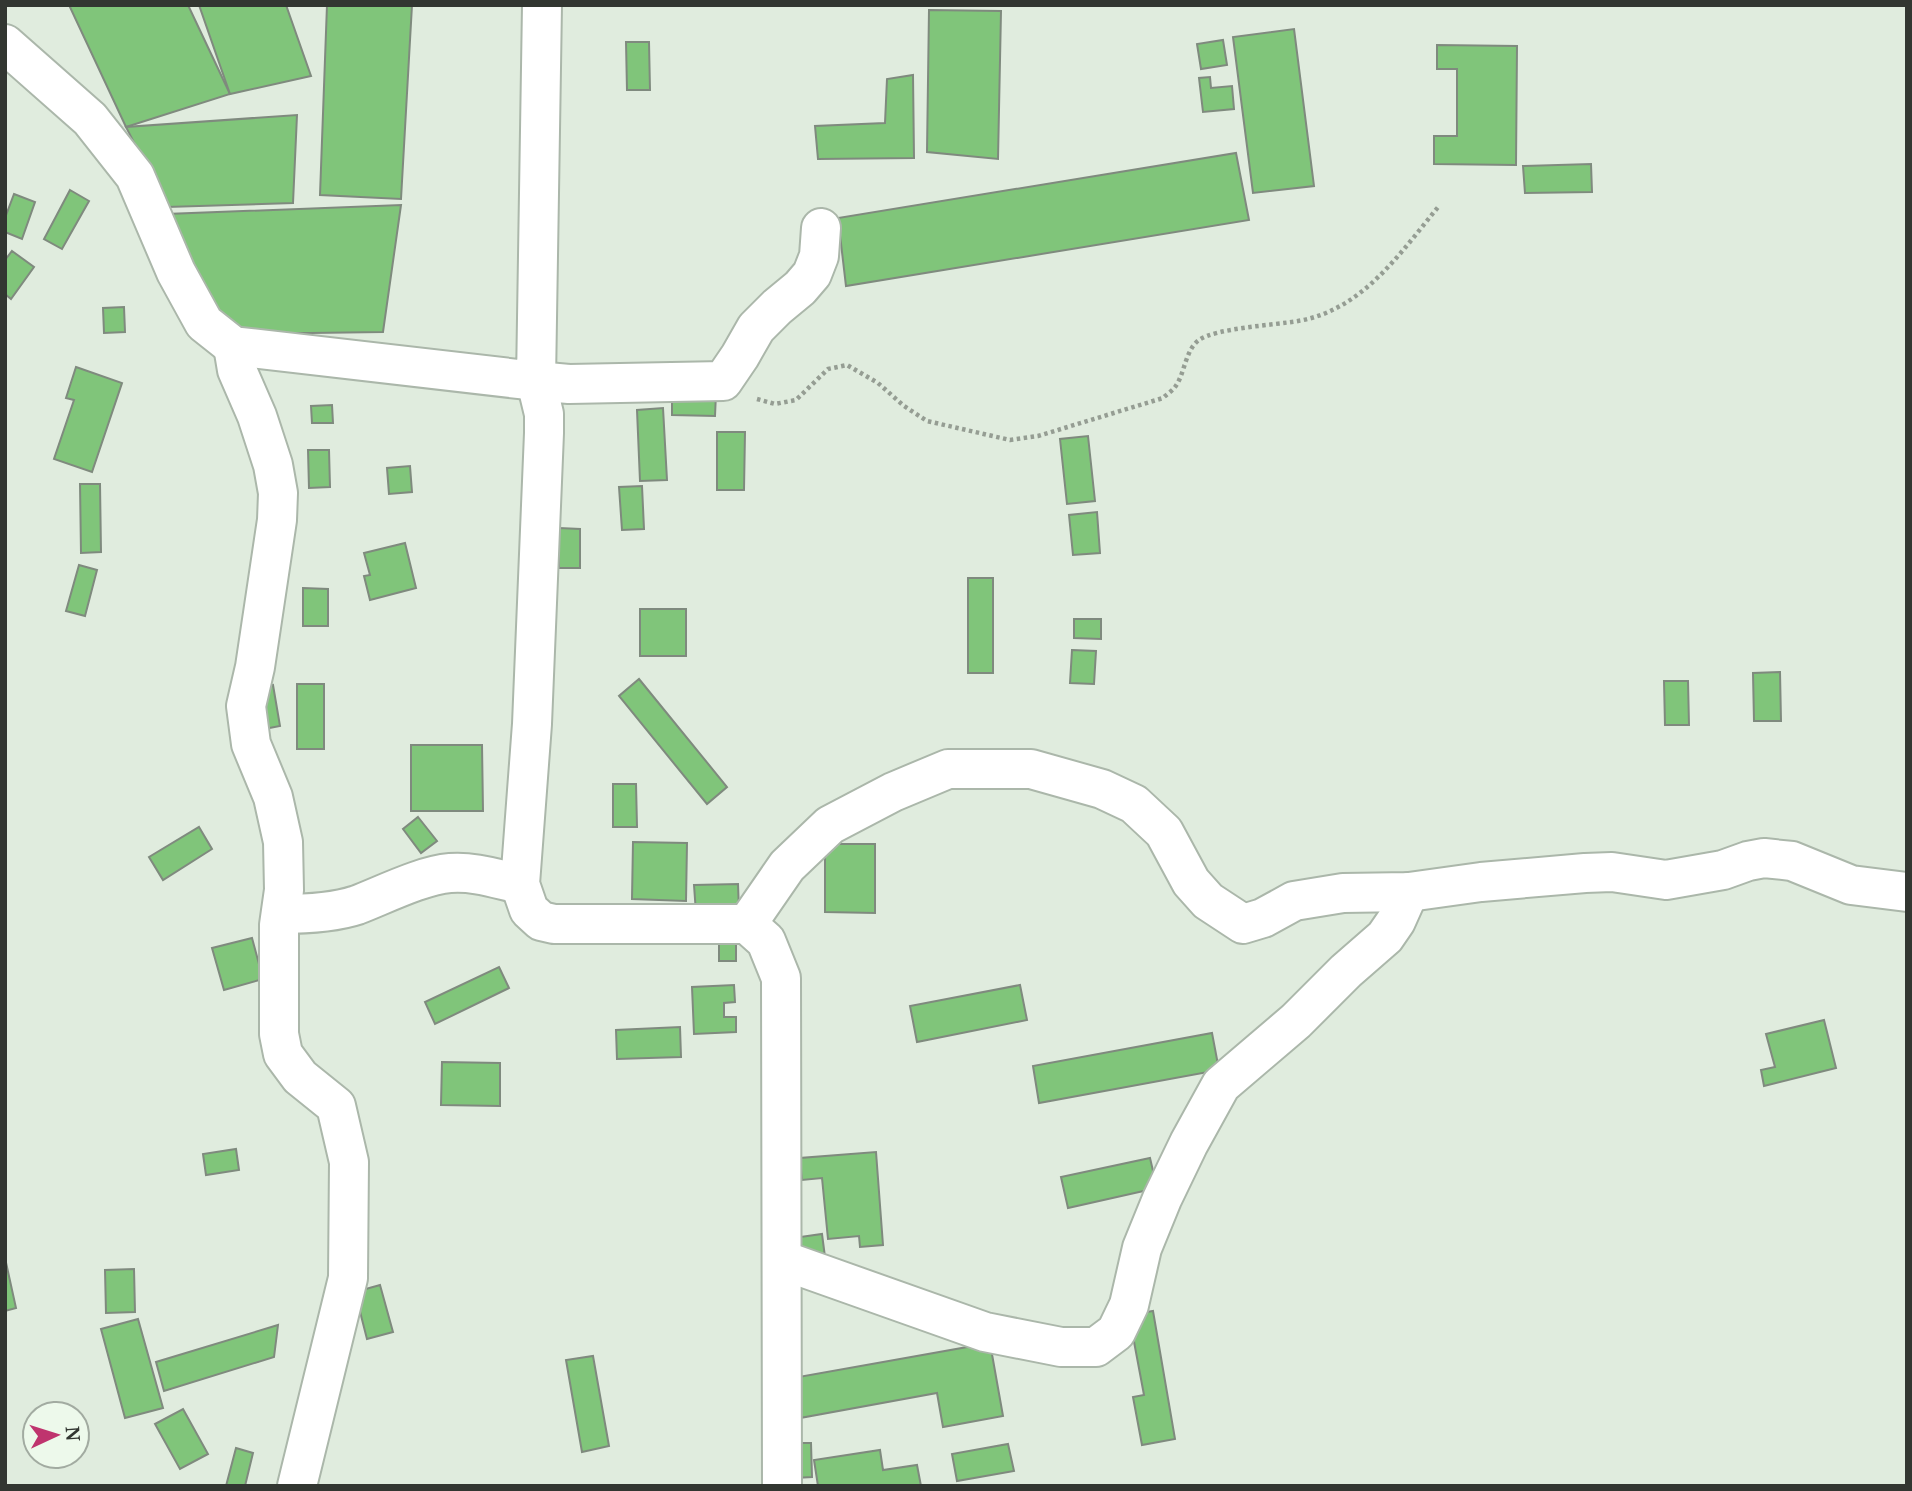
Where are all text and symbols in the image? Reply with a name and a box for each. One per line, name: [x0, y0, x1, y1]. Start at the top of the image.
north arrow: [21, 1400, 91, 1470]
text: N: [59, 1425, 86, 1442]

